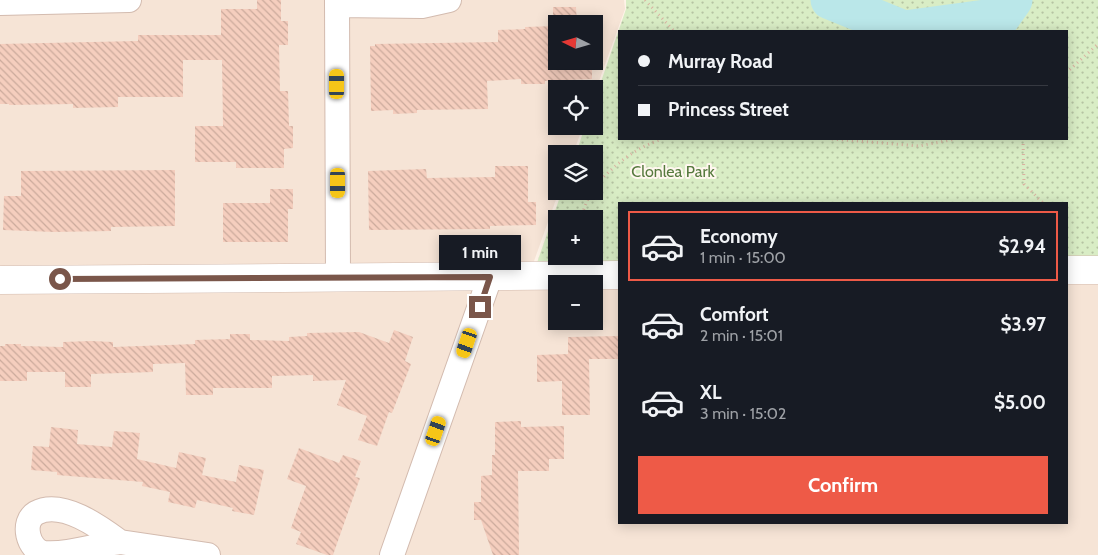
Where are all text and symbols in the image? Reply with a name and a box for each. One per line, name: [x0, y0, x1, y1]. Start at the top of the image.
north arrow: [548, 15, 602, 70]
map controls: [548, 15, 603, 330]
text: Murray Road: [668, 50, 773, 73]
car: [329, 69, 344, 99]
button: locate: [548, 80, 603, 135]
text: Princess Street: [668, 98, 789, 121]
button: layers: [548, 145, 603, 200]
park label: Clonlea Park: [631, 162, 715, 181]
car: [330, 168, 345, 198]
button: +: [548, 210, 603, 265]
icon: car: [640, 224, 685, 269]
text: Economy: [700, 225, 778, 248]
callout: 1 min: [439, 234, 521, 270]
text: $2.94: [999, 235, 1046, 258]
text: 1 min: [462, 243, 498, 262]
text: 1 min · 15:00: [700, 248, 786, 267]
route start: [49, 268, 71, 290]
button: −: [548, 275, 603, 330]
route end: [469, 296, 491, 318]
icon: car: [640, 302, 685, 347]
text: Comfort: [700, 303, 769, 326]
text: $3.97: [1000, 313, 1046, 336]
car: [455, 326, 478, 360]
text: 2 min · 15:01: [700, 326, 783, 345]
icon: car: [640, 380, 685, 425]
text: XL: [700, 381, 721, 404]
text: $5.00: [994, 391, 1046, 414]
text: 3 min · 15:02: [700, 404, 786, 423]
car: [424, 414, 447, 448]
button: Confirm: [638, 456, 1048, 514]

